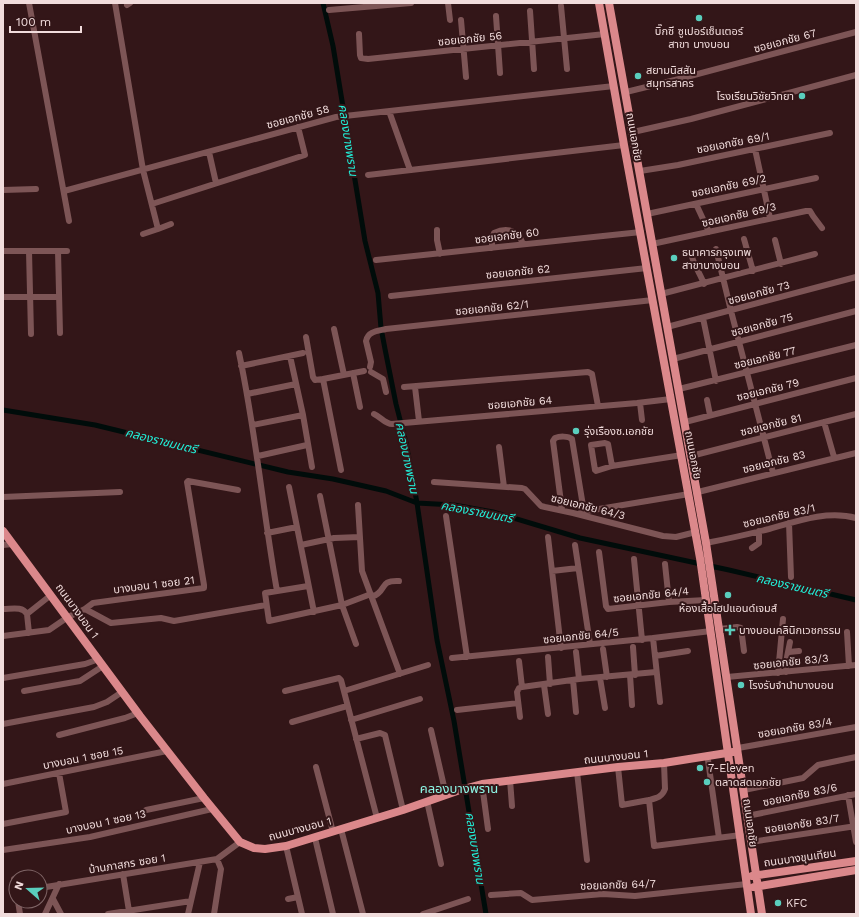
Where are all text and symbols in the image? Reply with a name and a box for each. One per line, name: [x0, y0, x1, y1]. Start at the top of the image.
scale bar: [10, 8, 81, 34]
marker: บิ๊กซี ซูเปอร์เซ็นเตอร์ สาขา บางบอน: [694, 13, 704, 23]
text: 100 m: [16, 15, 51, 29]
place label: บิ๊กซี ซูเปอร์เซ็นเตอร์ สาขา บางบอน: [655, 23, 744, 51]
street label: ซอยเอกชัย 67: [752, 26, 818, 56]
street label: ซอยเอกชัย 56: [437, 29, 503, 49]
place label: สยามนิสสัน สมุทรสาคร: [646, 64, 696, 90]
marker: สยามนิสสัน สมุทรสาคร: [633, 71, 643, 81]
place label: โรงเรียนวิชัยวิทยา: [717, 90, 794, 103]
marker: โรงเรียนวิชัยวิทยา: [797, 91, 807, 101]
street label: ซอยเอกชัย 58: [265, 102, 331, 132]
water label: คลองบางพราน: [335, 103, 361, 178]
street label: ถนนเอกชัย: [623, 112, 645, 162]
street label: ซอยเอกชัย 69/1: [696, 130, 770, 156]
street label: ซอยเอกชัย 69/2: [691, 172, 767, 200]
street label: ซอยเอกชัย 69/3: [701, 200, 777, 230]
street label: ซอยเอกชัย 60: [474, 226, 540, 246]
place label: ธนาคารกรุงเทพ สาขาบางบอน: [682, 246, 752, 272]
marker: ธนาคารกรุงเทพ สาขาบางบอน: [669, 253, 679, 263]
street label: ซอยเอกชัย 62: [485, 262, 551, 282]
street label: ซอยเอกชัย 73: [727, 279, 791, 307]
street label: ซอยเอกชัย 62/1: [455, 298, 529, 318]
street label: ซอยเอกชัย 75: [730, 311, 794, 339]
street label: ซอยเอกชัย 77: [733, 344, 797, 372]
street label: ซอยเอกชัย 79: [735, 376, 801, 404]
street label: ซอยเอกชัย 64: [487, 394, 553, 412]
street label: ซอยเอกชัย 81: [739, 411, 803, 439]
water label: คลองบางพราน: [393, 421, 422, 496]
water label: คลองราชมนตรี: [124, 425, 201, 457]
place label: รุ่งเรืองซ.เอกชัย: [584, 425, 654, 438]
marker: รุ่งเรืองซ.เอกชัย: [571, 426, 581, 436]
street label: ถนนเอกชัย: [682, 430, 704, 480]
street label: ซอยเอกชัย 83: [741, 448, 807, 476]
street label: ซอยเอกชัย 64/3: [550, 492, 626, 522]
water label: คลองราชมนตรี: [440, 498, 517, 526]
street label: ซอยเอกชัย 83/1: [742, 501, 816, 531]
water label: คลองราชมนตรี: [755, 571, 832, 602]
street label: บางบอน 1 ซอย 21: [113, 574, 195, 596]
street label: ถนนบางบอน 1: [53, 581, 101, 641]
street label: ซอยเอกชัย 64/4: [613, 585, 690, 605]
marker: ห้องเสื้อโฮปแอนด์เจมส์: [723, 590, 733, 600]
place label: ห้องเสื้อโฮปแอนด์เจมส์: [679, 600, 777, 615]
marker: บางบอนคลินิกเวชกรรม: [724, 624, 736, 636]
place label: บางบอนคลินิกเวชกรรม: [739, 624, 841, 637]
street label: ซอยเอกชัย 64/5: [543, 626, 619, 646]
street label: ซอยเอกชัย 83/3: [753, 652, 829, 672]
place label: โรงรับจำนำบางบอน: [749, 679, 834, 692]
marker: โรงรับจำนำบางบอน: [736, 680, 746, 690]
street label: ซอยเอกชัย 83/4: [757, 715, 834, 741]
street label: บางบอน 1 ซอย 15: [42, 744, 124, 772]
street label: ถนนบางบอน 1: [583, 747, 649, 767]
place label: 7-Eleven: [708, 762, 755, 775]
marker: 7-Eleven: [695, 763, 705, 773]
place label: ตลาดสดเอกชัย: [715, 776, 781, 789]
marker: ตลาดสดเอกชัย: [702, 777, 712, 787]
district label: คลองบางพราน: [420, 781, 498, 796]
street label: ซอยเอกชัย 83/6: [762, 781, 839, 809]
street label: ถนนเอกชัย: [740, 798, 760, 848]
street label: บางบอน 1 ซอย 13: [65, 807, 147, 837]
water label: คลองบางพราน: [462, 811, 488, 886]
street label: ซอยเอกชัย 83/7: [764, 812, 840, 836]
street label: ถนนบางบอน 1: [267, 814, 333, 844]
street label: ถนนบางขุนเทียน: [763, 846, 837, 870]
street label: บ้านภาสกร ซอย 1: [88, 851, 166, 877]
north arrow: [8, 869, 48, 909]
street label: ซอยเอกชัย 64/7: [580, 877, 656, 893]
text: N: [12, 880, 27, 892]
place label: KFC: [786, 897, 808, 910]
marker: KFC: [773, 898, 783, 908]

